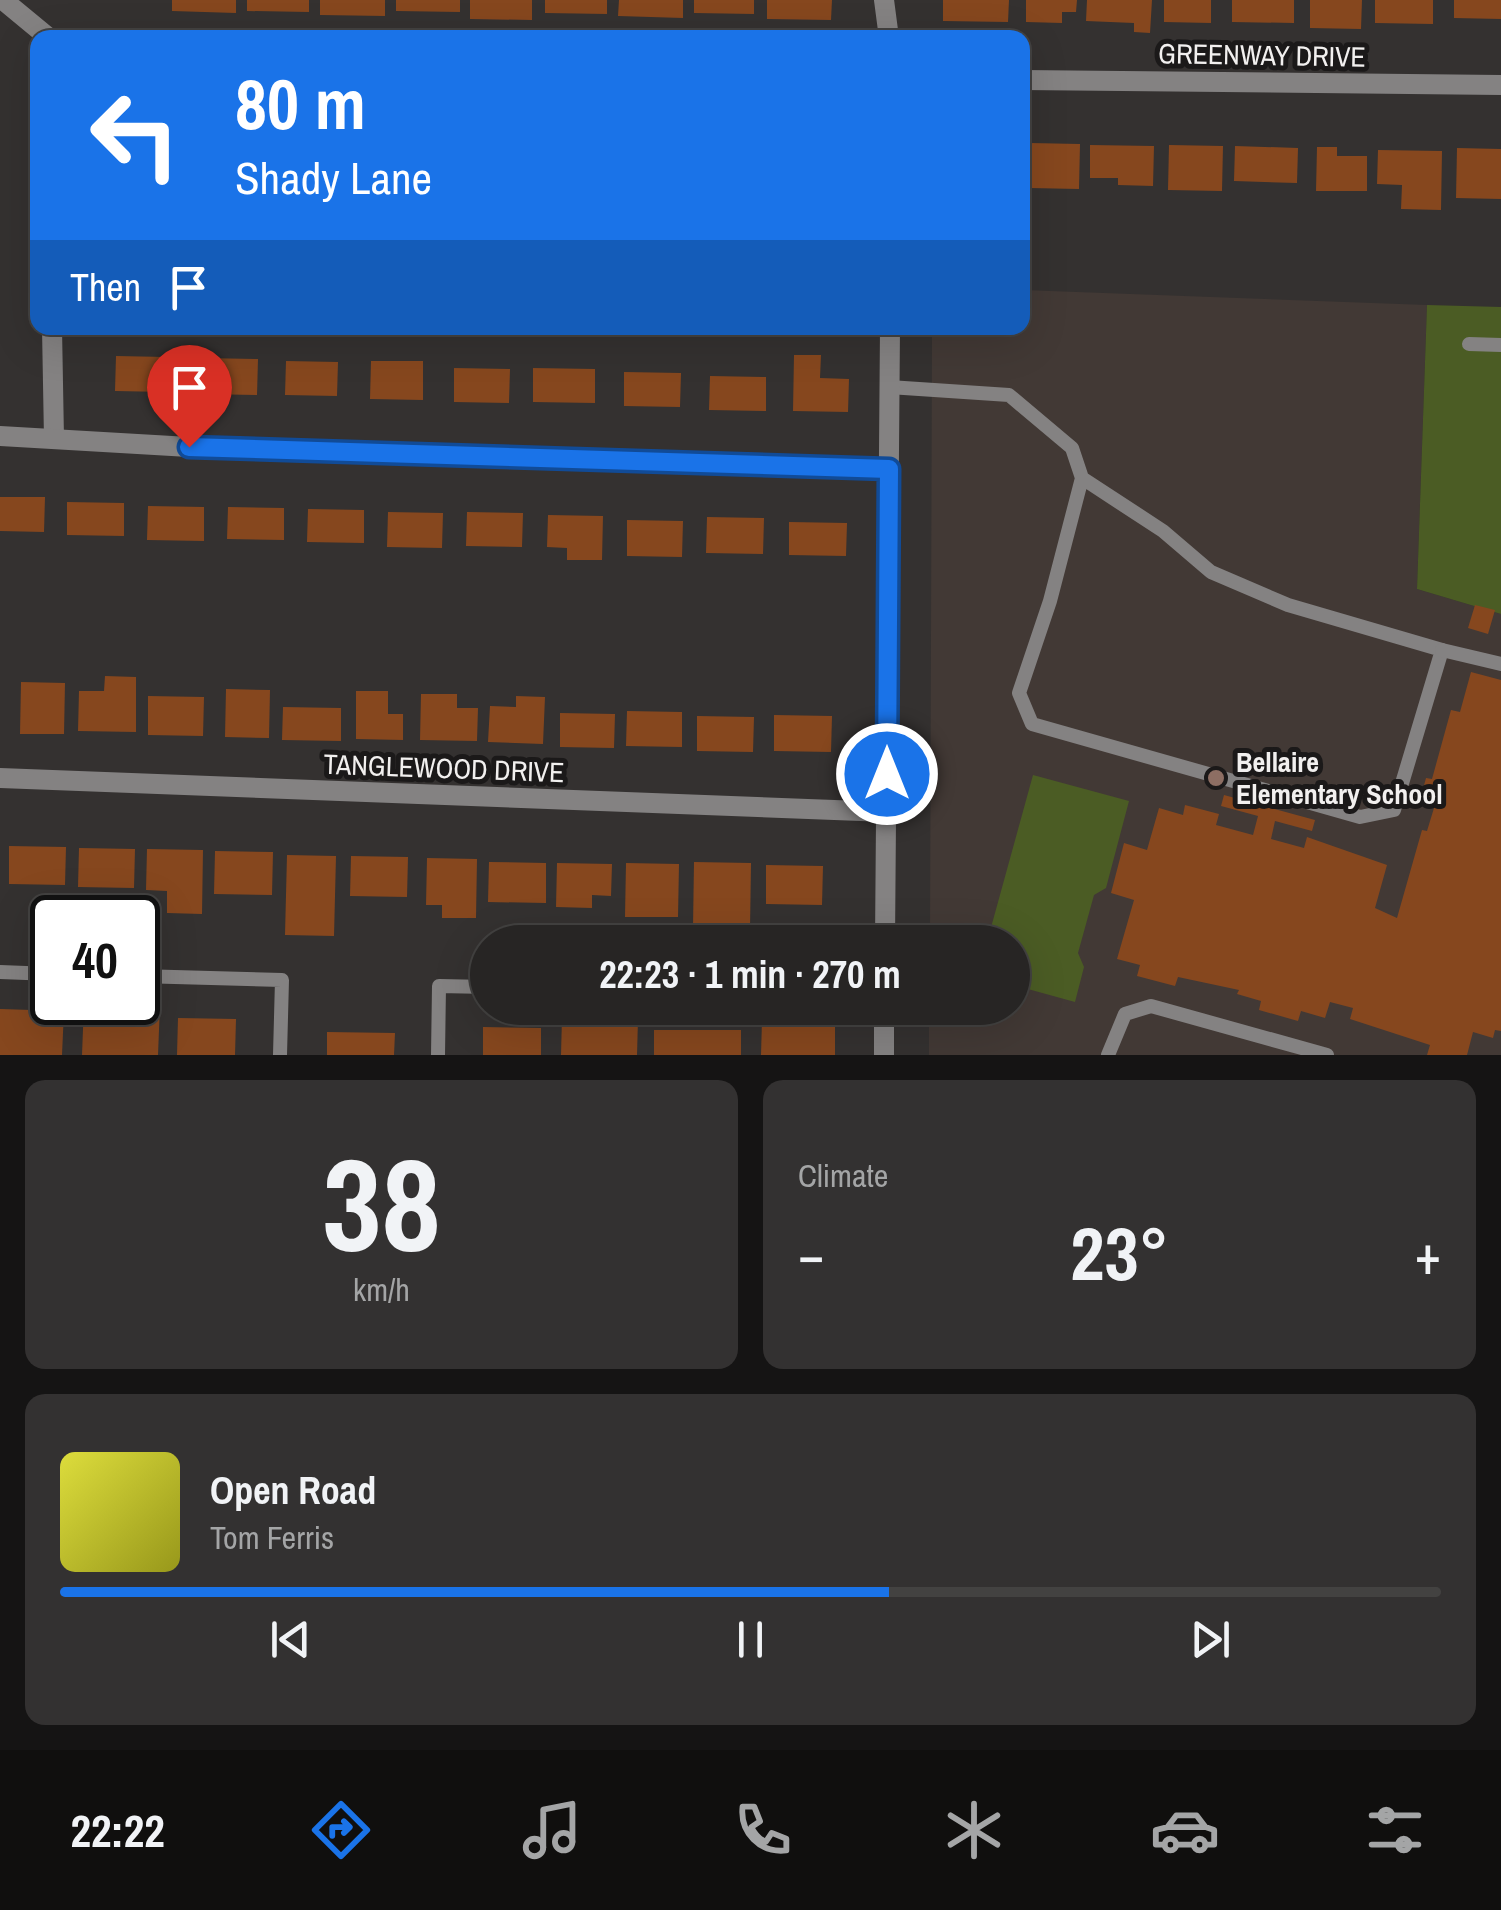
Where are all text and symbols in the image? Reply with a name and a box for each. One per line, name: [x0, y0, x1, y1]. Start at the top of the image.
street label: GREENWAY DRIVE: [1158, 34, 1366, 76]
text: 80 m: [235, 57, 366, 151]
icon: left: [70, 70, 200, 200]
text: Shady Lane: [235, 147, 432, 208]
icon: arrive: [161, 260, 216, 315]
text: Then: [70, 262, 141, 313]
pin: [147, 345, 232, 448]
icon: arrive: [162, 360, 217, 415]
position arrow: [835, 722, 939, 826]
place label: Bellaire Elementary School: [1236, 743, 1443, 813]
street label: TANGLEWOOD DRIVE: [323, 745, 565, 791]
marker: Bellaire Elementary School: [1205, 767, 1227, 789]
speed limit sign: 40: [30, 895, 160, 1025]
text: 22:23 · 1 min · 270 m: [599, 949, 901, 1000]
text: 38: [322, 1115, 441, 1291]
text: Climate: [798, 1154, 888, 1197]
text: 23°: [1070, 1202, 1169, 1303]
text: −: [798, 1217, 824, 1291]
text: +: [1415, 1217, 1441, 1291]
text: km/h: [353, 1268, 410, 1311]
text: Open Road: [210, 1465, 376, 1516]
text: Tom Ferris: [210, 1516, 334, 1559]
icon: previous: [263, 1612, 318, 1667]
icon: pause: [723, 1612, 778, 1667]
icon: next: [1183, 1612, 1238, 1667]
icon: directions: [306, 1795, 376, 1865]
icon: music: [517, 1795, 587, 1865]
icon: phone: [728, 1795, 798, 1865]
icon: climate: [939, 1795, 1009, 1865]
icon: car: [1150, 1795, 1220, 1865]
icon: filters: [1360, 1795, 1430, 1865]
text: 22:22: [70, 1800, 165, 1861]

